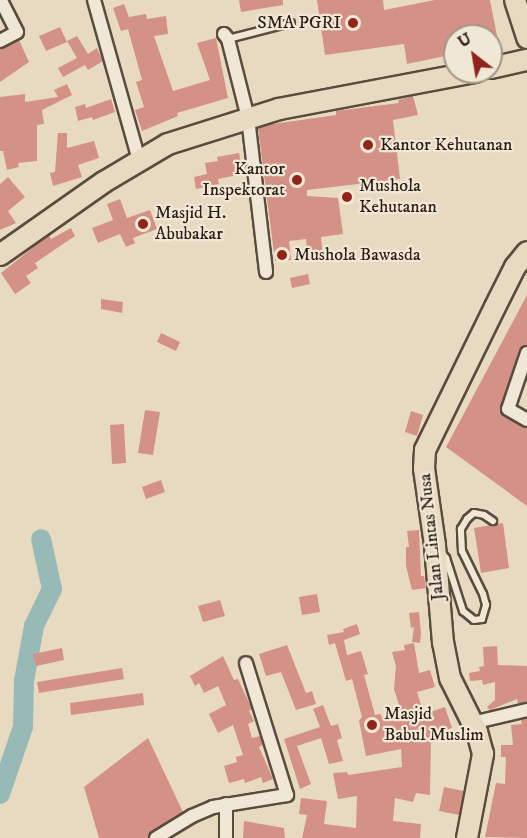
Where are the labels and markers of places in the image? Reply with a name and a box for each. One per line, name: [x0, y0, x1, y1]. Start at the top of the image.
place label: SMA PGRI: [257, 12, 341, 34]
marker: SMA PGRI: [346, 16, 360, 30]
place label: Kantor Kehutanan: [380, 134, 512, 156]
marker: Kantor Kehutanan: [361, 138, 375, 152]
place label: Kantor Inspektorat: [202, 159, 285, 201]
marker: Kantor Inspektorat: [290, 173, 304, 187]
place label: Mushola Kehutanan: [359, 176, 437, 219]
marker: Mushola Kehutanan: [340, 190, 354, 204]
place label: Masjid H. Abubakar: [155, 203, 226, 246]
marker: Masjid H. Abubakar: [136, 217, 150, 231]
place label: Mushola Bawasda: [294, 244, 421, 266]
marker: Mushola Bawasda: [275, 248, 289, 262]
place label: Masjid Babul Muslim: [384, 704, 484, 746]
marker: Masjid Babul Muslim: [365, 718, 379, 732]

